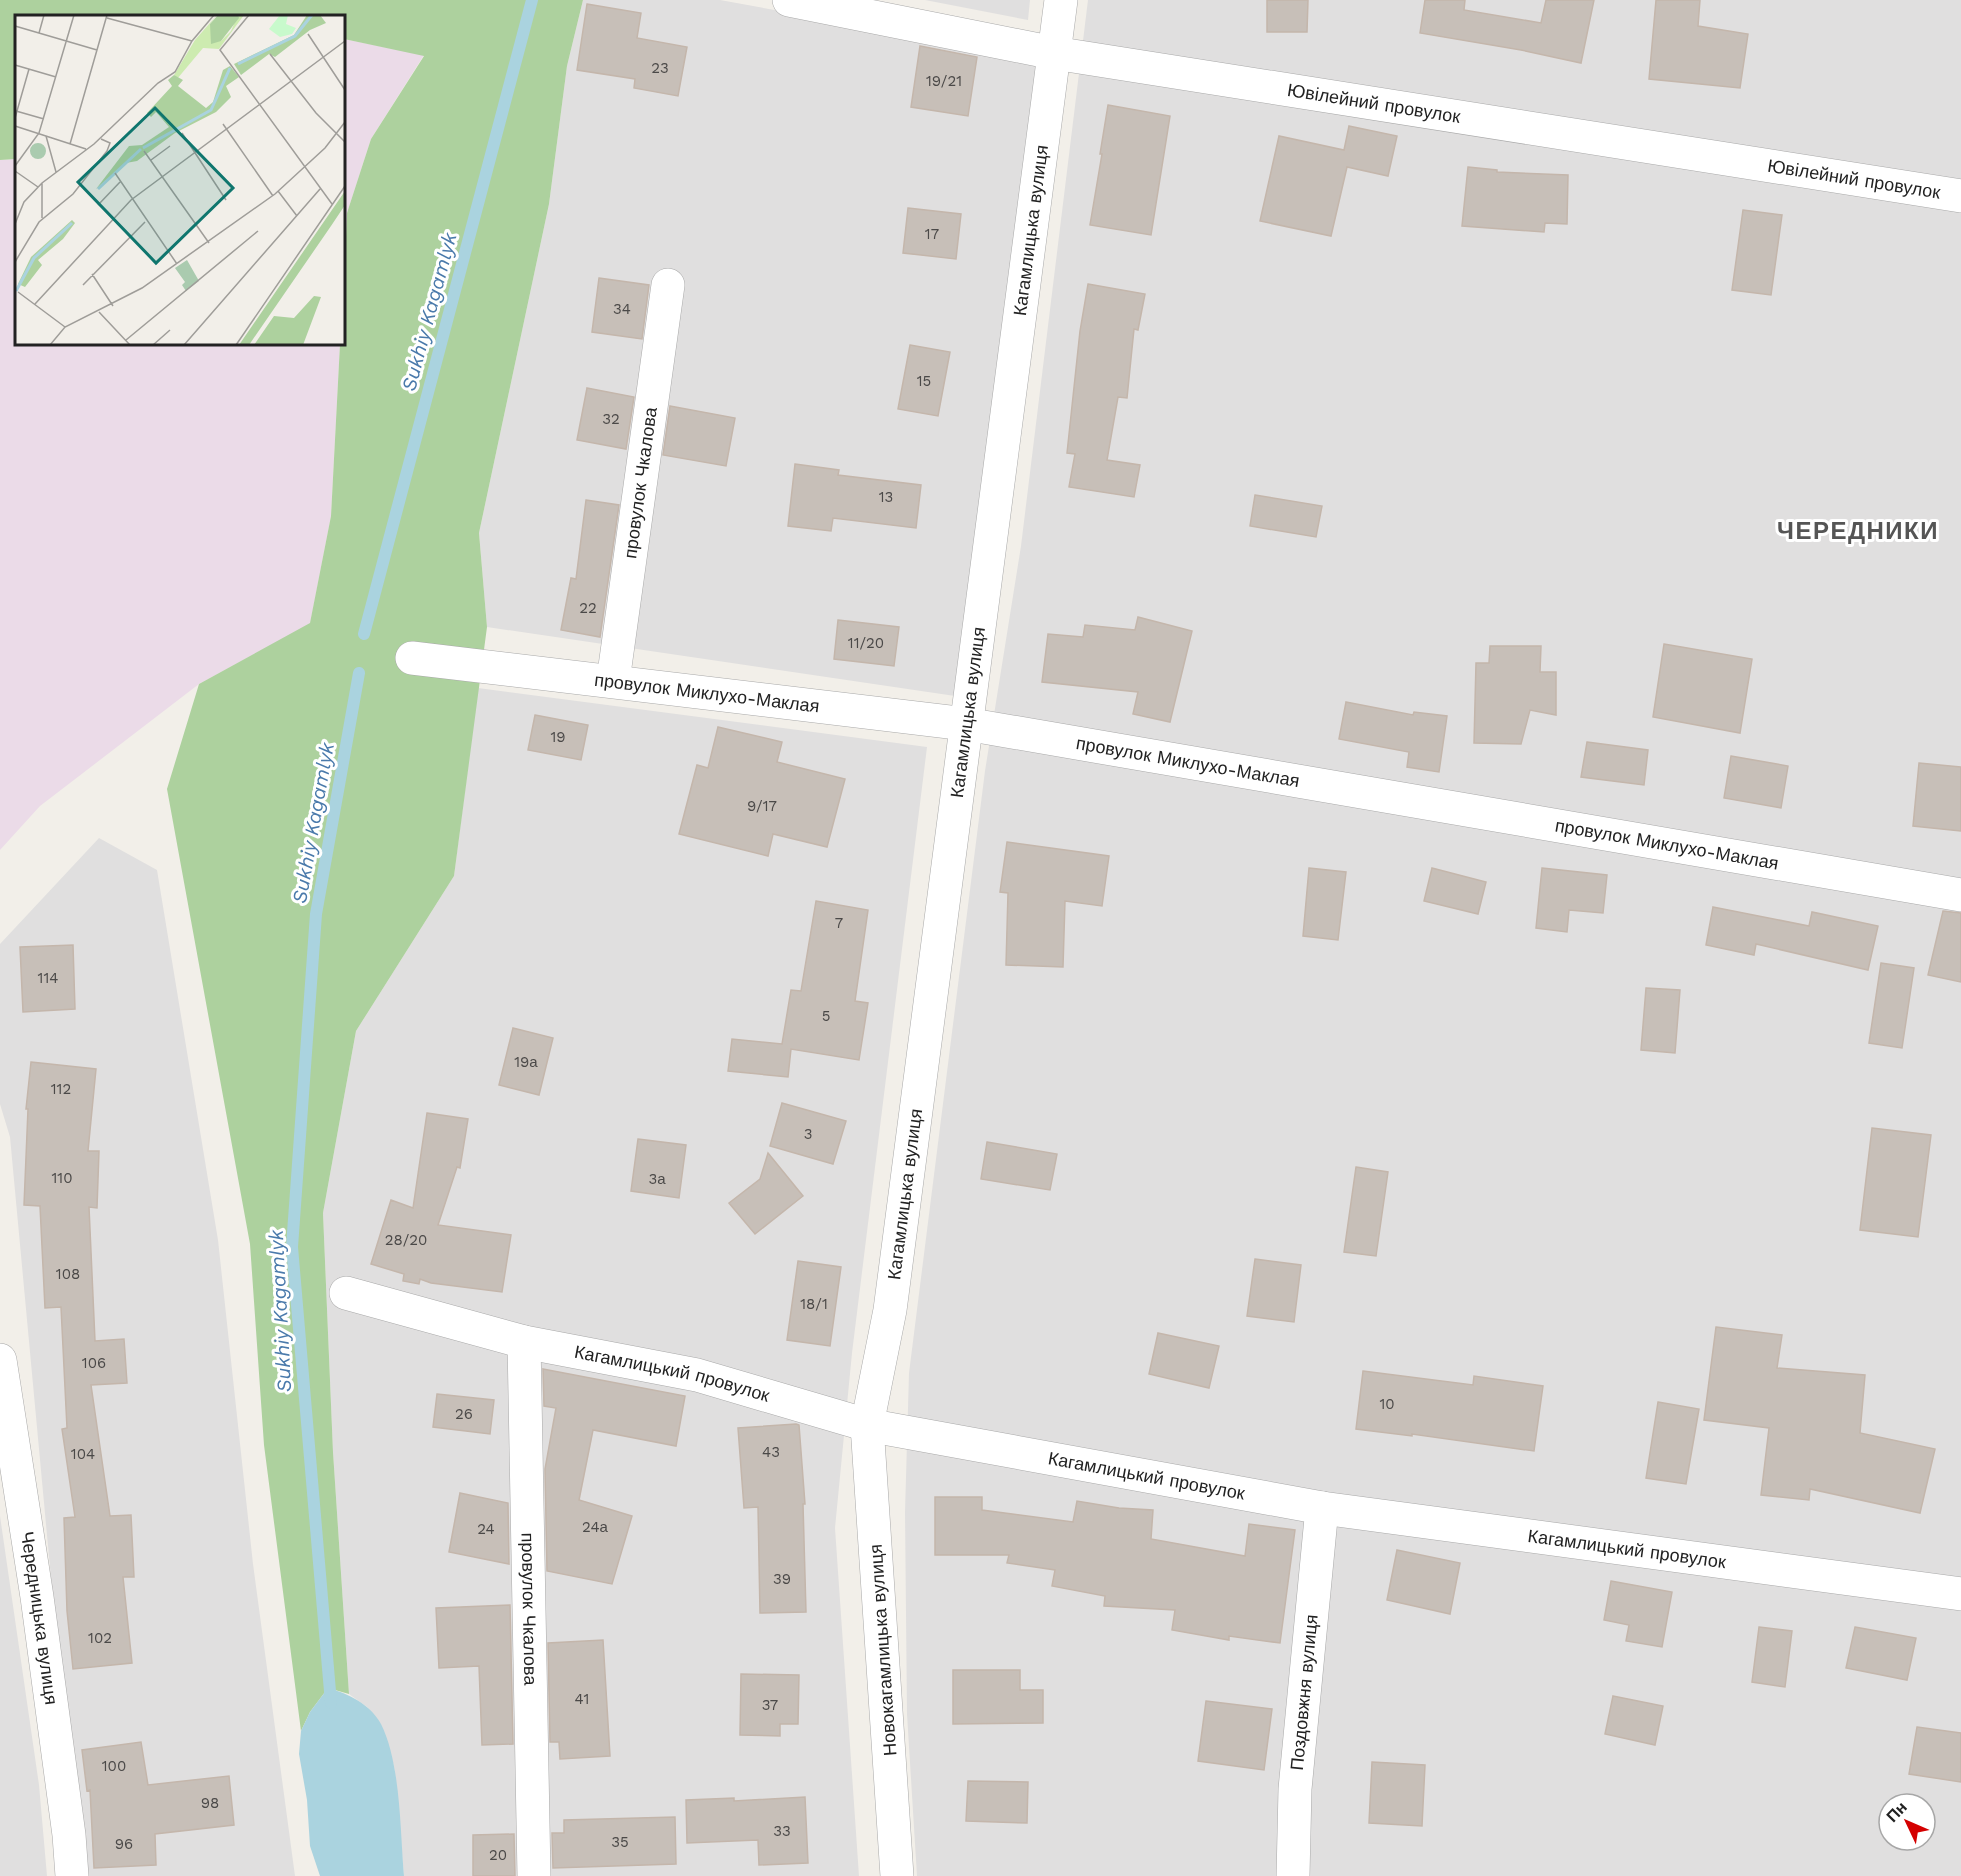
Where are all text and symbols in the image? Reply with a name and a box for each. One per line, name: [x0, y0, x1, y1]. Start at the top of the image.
inset map: [15, 15, 345, 345]
house number: 23: [651, 59, 669, 77]
house number: 19/21: [926, 72, 962, 90]
street label: Ювілейний провулок: [1286, 79, 1462, 127]
street label: Кагамлицька вулиця: [1009, 144, 1052, 317]
street label: Ювілейний провулок: [1766, 155, 1942, 203]
house number: 17: [925, 225, 939, 243]
water label: Sukhiy Kagamlyk: [396, 229, 462, 394]
house number: 34: [613, 300, 631, 318]
house number: 15: [917, 372, 931, 390]
street label: провулок Чкалова: [619, 405, 661, 560]
house number: 32: [602, 410, 620, 428]
house number: 13: [879, 488, 893, 506]
district label: ЧЕРЕДНИКИ: [1777, 517, 1939, 545]
house number: 22: [579, 599, 597, 617]
street label: Кагамлицька вулиця: [946, 626, 989, 799]
house number: 11/20: [848, 634, 884, 652]
street label: провулок Миклухо-Маклая: [593, 669, 821, 716]
house number: 19: [550, 728, 566, 746]
street label: провулок Миклухо-Маклая: [1074, 732, 1301, 791]
water label: Sukhiy Kagamlyk: [287, 740, 339, 905]
house number: 9/17: [747, 797, 777, 815]
street label: провулок Миклухо-Маклая: [1553, 814, 1780, 873]
house number: 7: [835, 914, 843, 932]
house number: 114: [38, 969, 58, 987]
house number: 5: [822, 1007, 830, 1025]
house number: 19а: [514, 1053, 538, 1071]
house number: 112: [51, 1080, 71, 1098]
street label: Кагамлицька вулиця: [883, 1107, 926, 1281]
house number: 3: [804, 1125, 812, 1143]
house number: 110: [51, 1169, 73, 1187]
house number: 3а: [648, 1170, 666, 1188]
water label: Sukhiy Kagamlyk: [264, 1228, 296, 1393]
house number: 28/20: [385, 1231, 427, 1249]
house number: 108: [56, 1265, 80, 1283]
house number: 18/1: [800, 1295, 828, 1313]
street label: Кагамлицький провулок: [573, 1341, 772, 1406]
house number: 106: [82, 1354, 106, 1372]
house number: 10: [1379, 1395, 1395, 1413]
house number: 26: [455, 1405, 473, 1423]
house number: 43: [762, 1443, 780, 1461]
house number: 104: [71, 1445, 95, 1463]
street label: Кагамлицький провулок: [1046, 1447, 1247, 1504]
house number: 24а: [582, 1518, 609, 1536]
house number: 24: [477, 1520, 495, 1538]
street label: Кагамлицький провулок: [1527, 1525, 1727, 1572]
street label: Чередницька вулиця: [17, 1530, 62, 1706]
street label: провулок Чкалова: [518, 1532, 541, 1686]
street label: Новокагамлицька вулиця: [865, 1543, 900, 1757]
house number: 39: [773, 1570, 791, 1588]
street label: Поздовжня вулиця: [1286, 1613, 1322, 1771]
house number: 102: [88, 1629, 112, 1647]
house number: 41: [575, 1690, 589, 1708]
house number: 37: [762, 1696, 778, 1714]
house number: 100: [102, 1757, 126, 1775]
north arrow: [1877, 1792, 1937, 1852]
house number: 98: [201, 1794, 219, 1812]
text: Пн: [1882, 1798, 1911, 1826]
house number: 33: [773, 1822, 791, 1840]
house number: 35: [611, 1833, 629, 1851]
house number: 96: [115, 1835, 133, 1853]
house number: 20: [489, 1846, 507, 1864]

